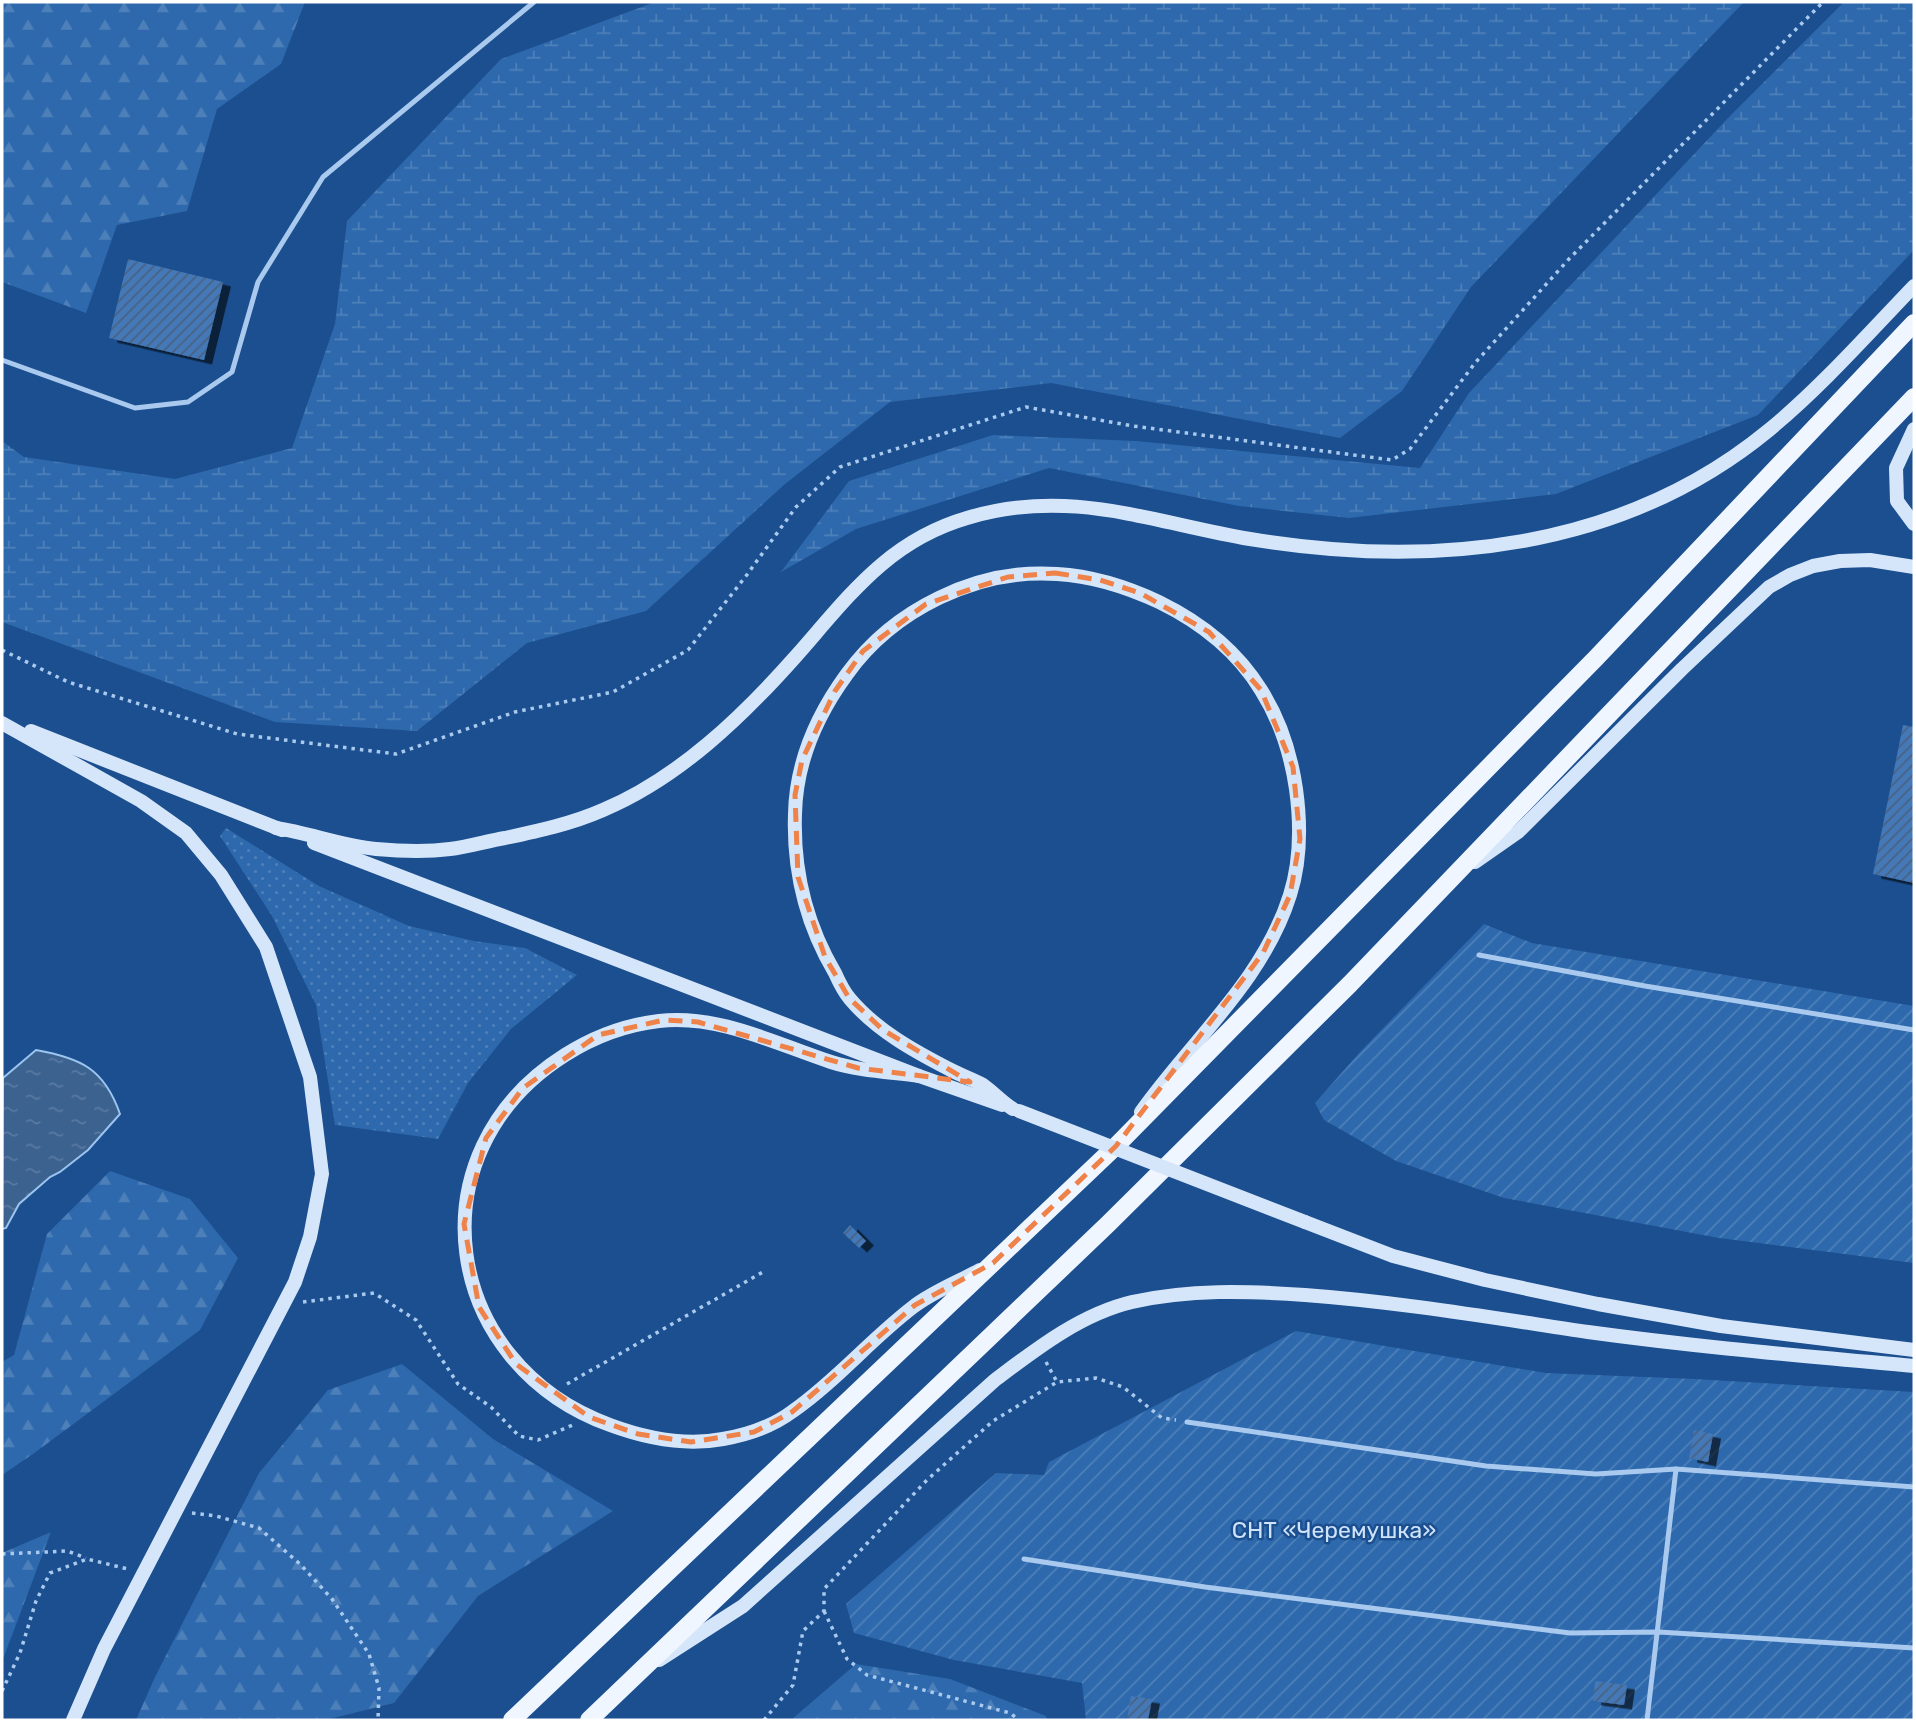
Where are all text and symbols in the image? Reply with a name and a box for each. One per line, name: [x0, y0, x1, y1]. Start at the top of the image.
park label: СНТ «Черемушка»: [1232, 1516, 1436, 1544]

